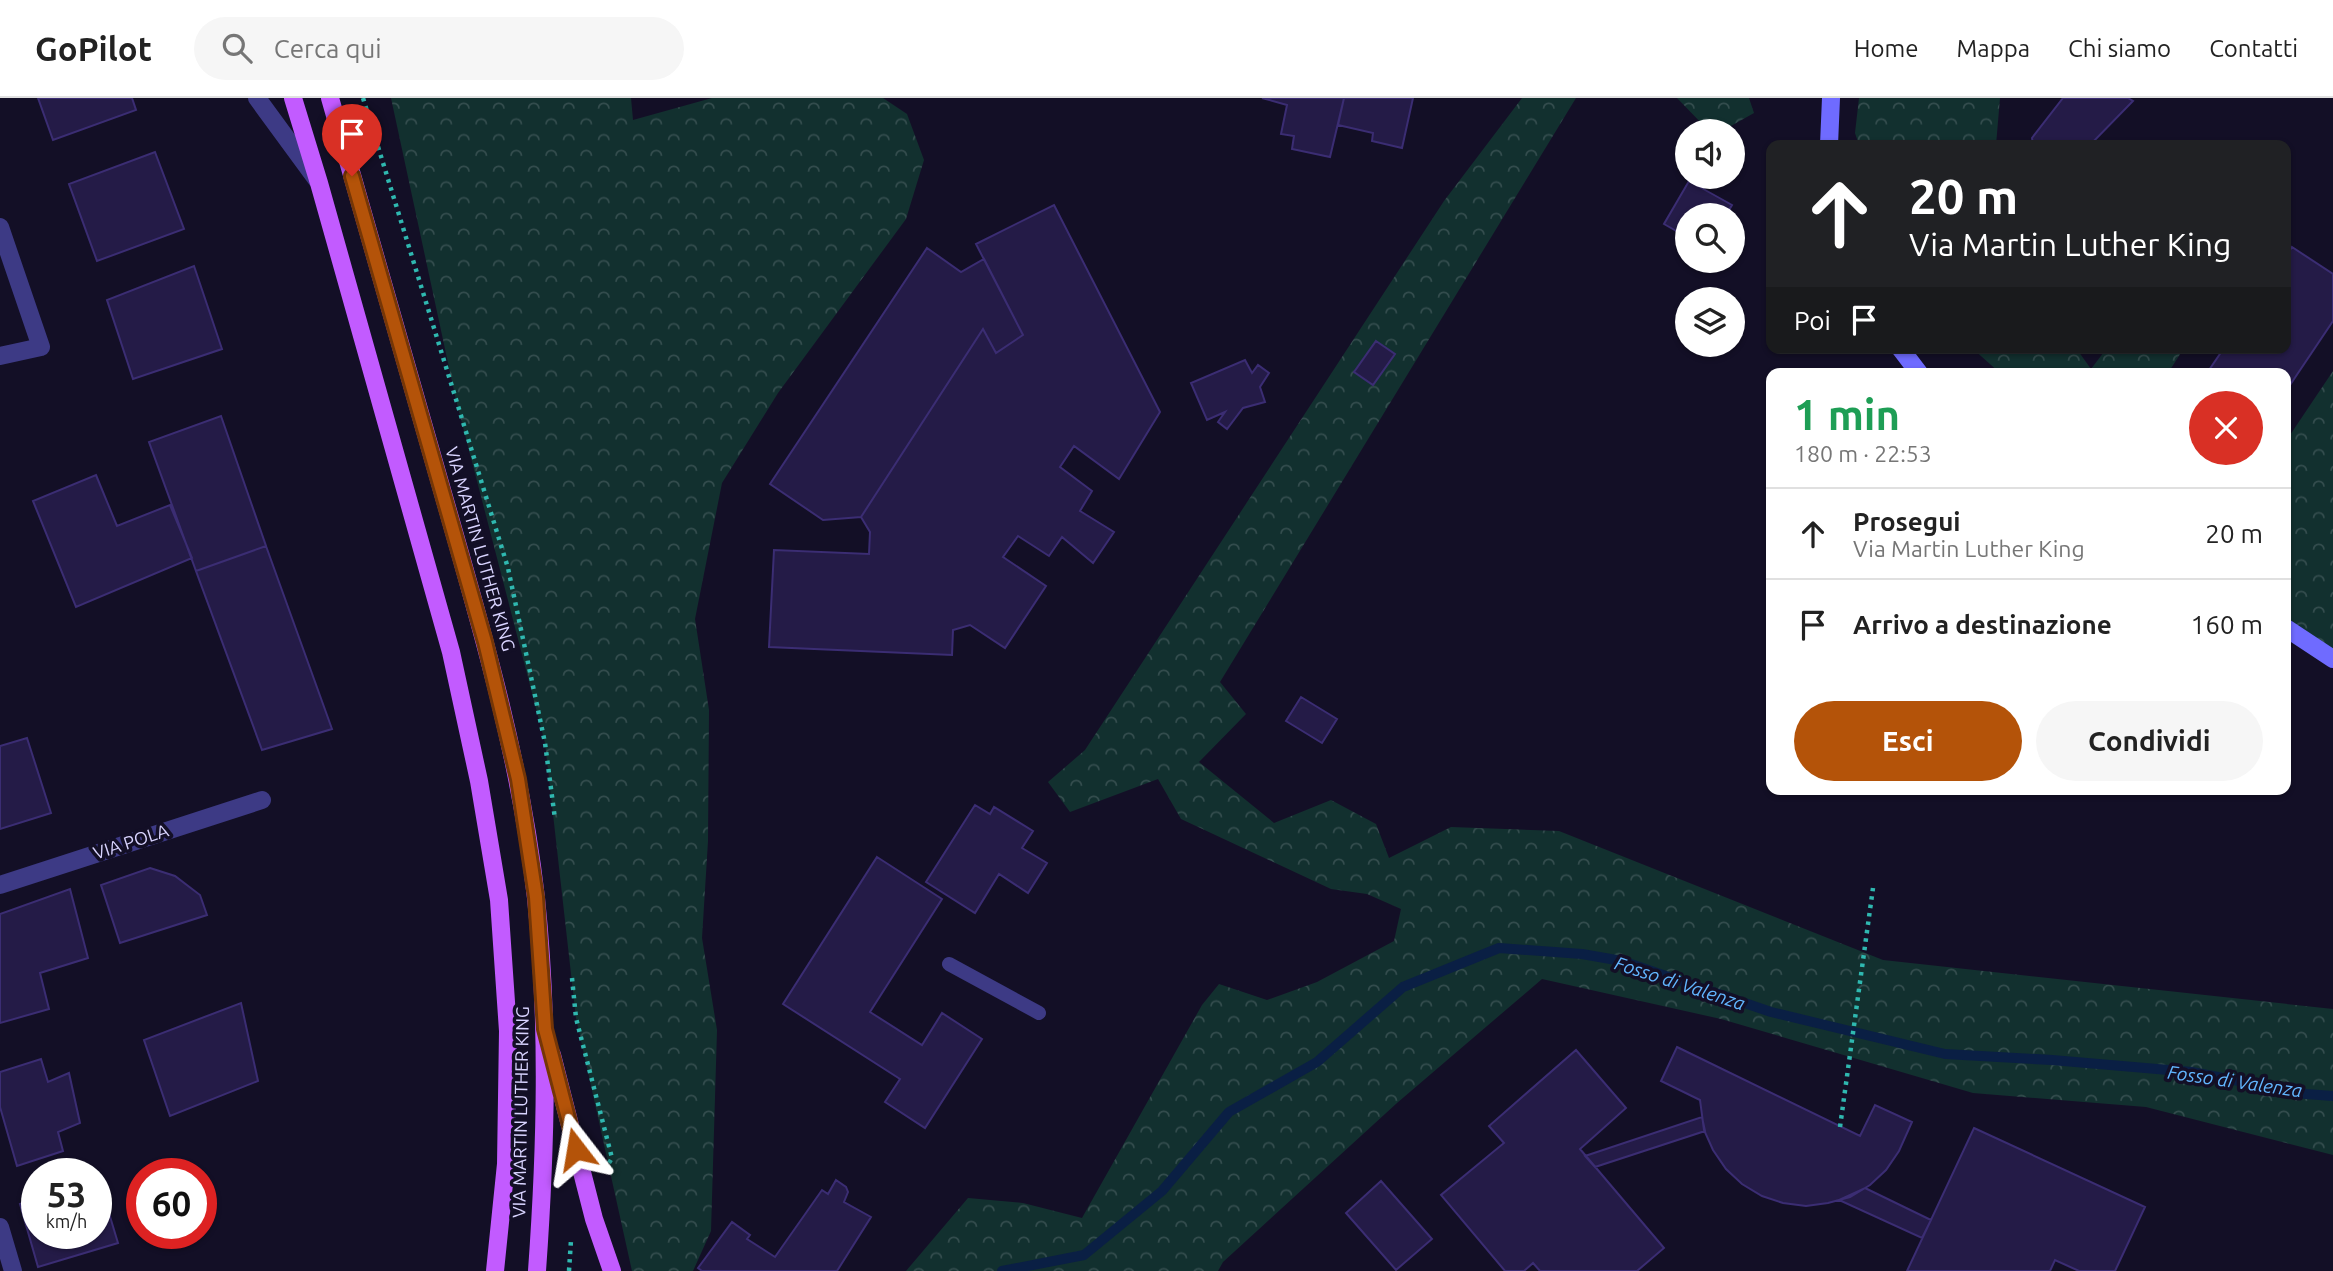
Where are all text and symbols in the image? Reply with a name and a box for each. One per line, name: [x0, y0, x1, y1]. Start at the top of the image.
search box: [194, 17, 684, 80]
icon: search: [218, 29, 256, 67]
text: GoPilot: [35, 30, 152, 67]
text: Cerca qui: [274, 34, 382, 63]
text: Home: [1854, 35, 1918, 62]
text: Mappa: [1956, 35, 2030, 62]
text: Chi siamo: [2068, 35, 2171, 62]
text: Contatti: [2209, 35, 2298, 62]
pin: [322, 104, 382, 176]
icon: arrive: [333, 115, 371, 153]
map controls: [1675, 119, 1745, 357]
button: sound: [1675, 119, 1745, 189]
icon: ahead: [1794, 168, 1885, 259]
text: 20 m: [1909, 168, 2018, 223]
button: search: [1675, 203, 1745, 273]
text: Via Martin Luther King: [1909, 226, 2231, 262]
button: layers: [1675, 287, 1745, 357]
icon: arrive: [1845, 301, 1883, 339]
text: Poi: [1794, 306, 1831, 335]
text: 1 min: [1794, 391, 1900, 438]
button: close: [2189, 391, 2263, 465]
text: 180 m · 22:53: [1794, 441, 1932, 466]
street label: VIA MARTIN LUTHER KING: [442, 444, 520, 653]
text: Prosegui: [1853, 507, 1961, 536]
icon: ahead: [1794, 515, 1832, 553]
text: 20 m: [2205, 519, 2263, 548]
text: Via Martin Luther King: [1853, 536, 2085, 561]
icon: arrive: [1794, 606, 1832, 644]
text: Arrivo a destinazione: [1853, 610, 2112, 639]
text: 160 m: [2191, 610, 2263, 639]
button: Esci: [1794, 701, 2022, 781]
button: Condividi: [2036, 701, 2263, 781]
street label: VIA POLA: [91, 819, 171, 863]
water label: Fosso di Valenza: [1612, 952, 1748, 1014]
street label: VIA MARTIN LUTHER KING: [508, 1006, 532, 1218]
water label: Fosso di Valenza: [2166, 1061, 2304, 1101]
position arrow: [539, 1112, 613, 1186]
speed limit sign: 60: [126, 1158, 217, 1249]
text: 53: [47, 1174, 86, 1214]
text: km/h: [46, 1211, 87, 1231]

